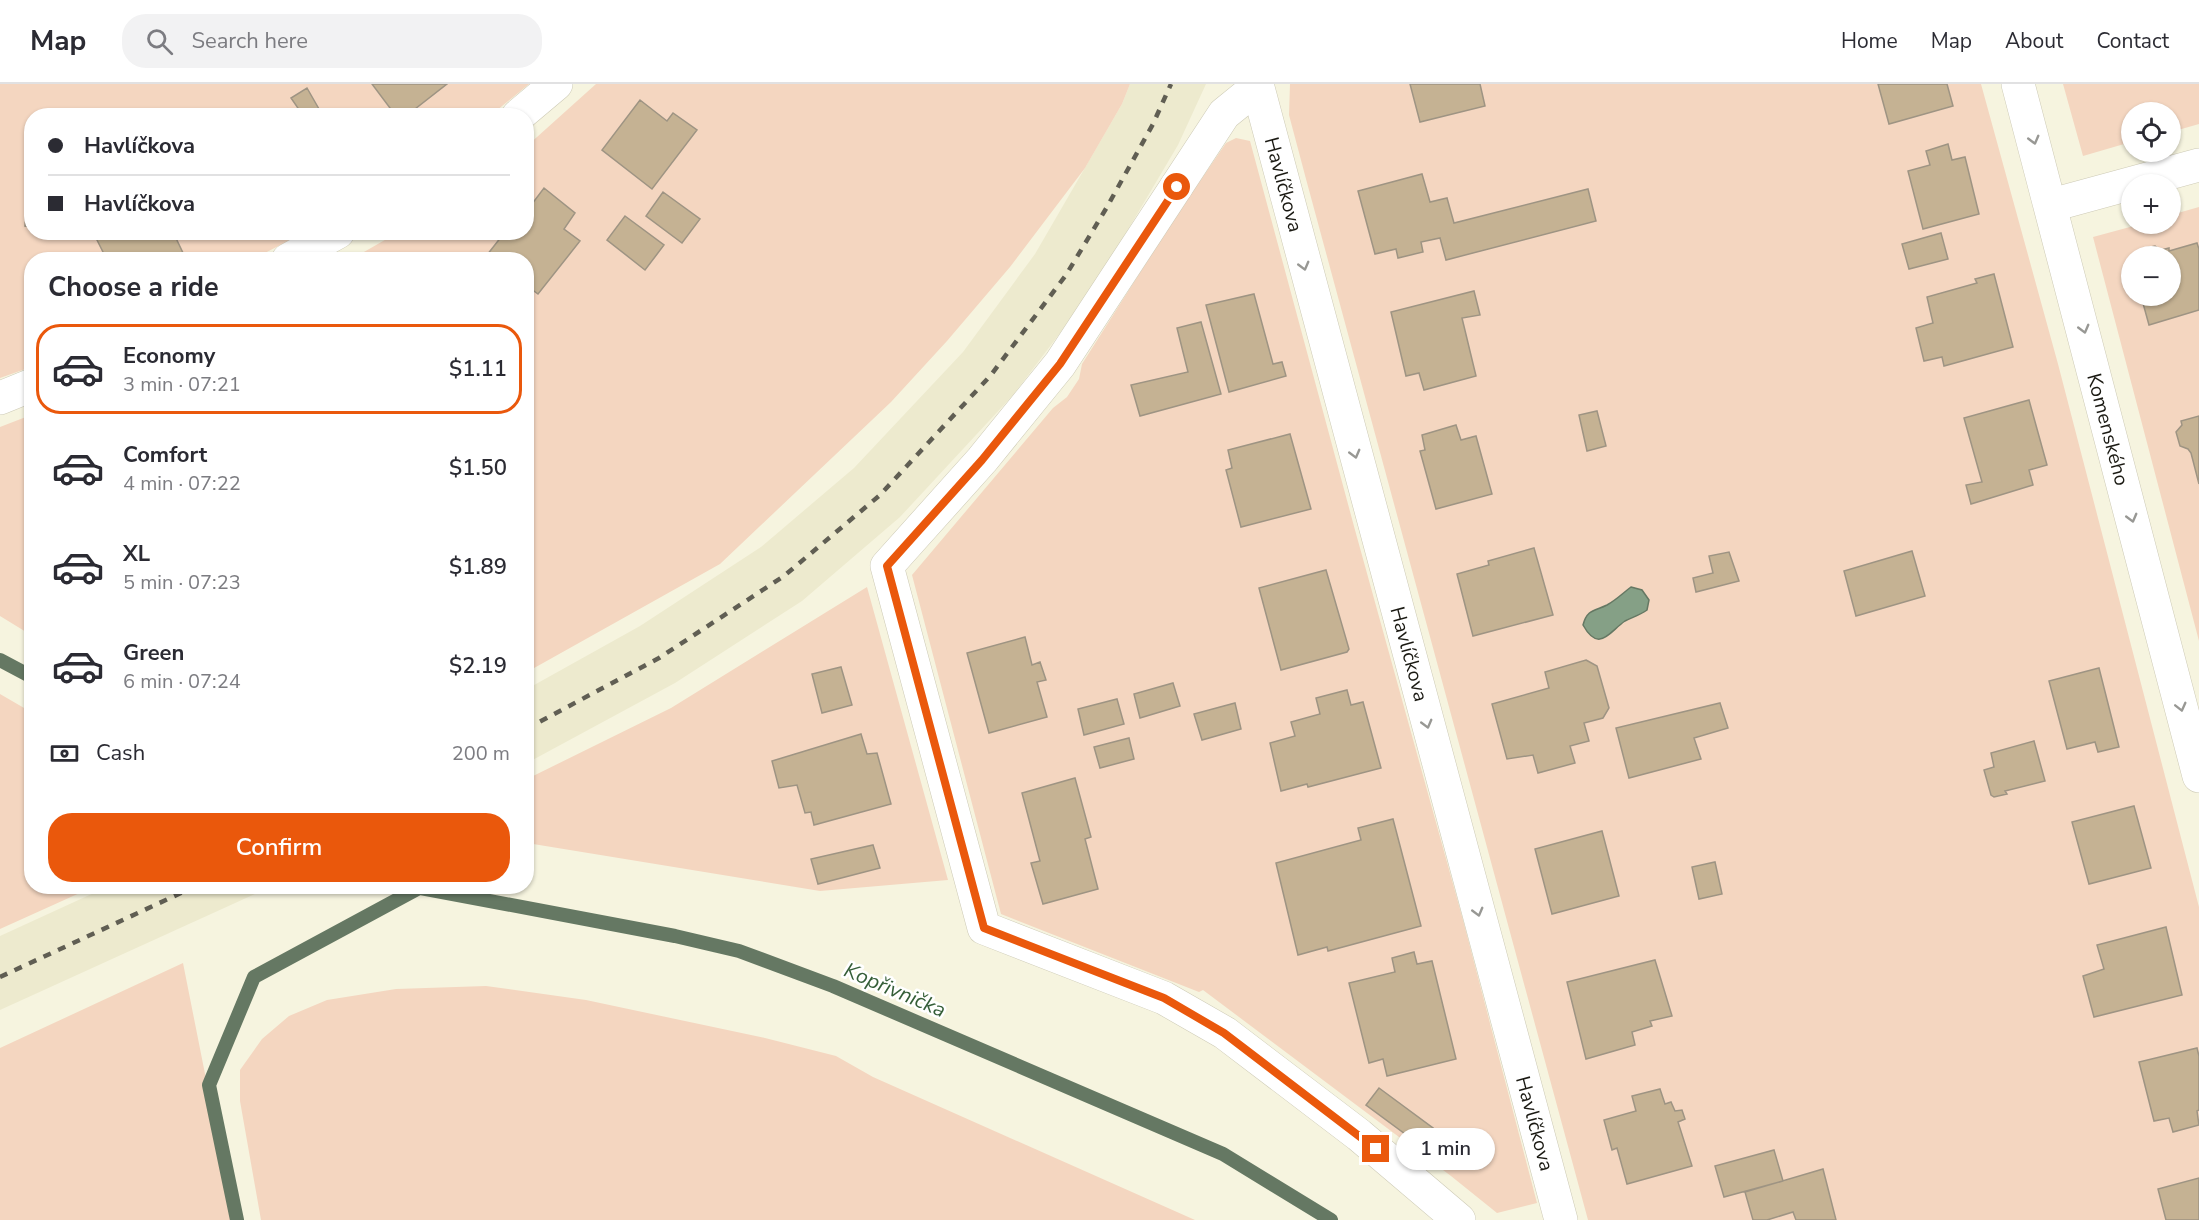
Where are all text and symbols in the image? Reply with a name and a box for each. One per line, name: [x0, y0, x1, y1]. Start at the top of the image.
search box: [122, 14, 542, 68]
text: Map: [30, 22, 86, 60]
icon: search: [143, 25, 176, 58]
text: Search here: [191, 26, 308, 56]
text: Home: [1841, 27, 1898, 55]
text: Map: [1931, 27, 1972, 55]
text: About: [2005, 27, 2063, 55]
text: Contact: [2096, 27, 2169, 55]
map controls: [2121, 102, 2181, 306]
button: locate: [2121, 102, 2181, 162]
text: Havlíčkova: [84, 131, 195, 161]
street label: Havlíčkova: [1258, 134, 1310, 235]
one-way arrow: [2027, 135, 2039, 145]
route start: [1163, 173, 1190, 200]
button: +: [2121, 174, 2181, 234]
text: Havlíčkova: [84, 189, 195, 219]
button: −: [2121, 246, 2181, 306]
one-way arrow: [1297, 261, 1310, 271]
text: Choose a ride: [48, 269, 219, 306]
one-way arrow: [2076, 324, 2089, 334]
text: Economy: [123, 341, 215, 371]
icon: car: [51, 342, 105, 396]
text: $1.11: [449, 354, 507, 384]
street label: Komenského: [2081, 370, 2136, 488]
text: 3 min · 07:21: [123, 371, 241, 398]
text: Comfort: [123, 440, 207, 470]
icon: car: [51, 441, 105, 495]
one-way arrow: [1348, 448, 1360, 459]
text: $1.50: [449, 453, 507, 483]
text: 4 min · 07:22: [123, 470, 241, 497]
one-way arrow: [2125, 513, 2138, 523]
text: XL: [123, 539, 150, 569]
icon: car: [51, 540, 105, 594]
text: $1.89: [449, 552, 507, 582]
text: 5 min · 07:23: [123, 569, 241, 596]
street label: Havlíčkova: [1384, 603, 1435, 704]
text: Green: [123, 638, 184, 668]
icon: car: [51, 639, 105, 693]
text: $2.19: [449, 651, 507, 681]
text: 6 min · 07:24: [123, 668, 241, 695]
one-way arrow: [2174, 701, 2186, 711]
one-way arrow: [1420, 719, 1433, 729]
icon: cash: [48, 737, 81, 770]
text: Cash: [96, 738, 145, 768]
text: 200 m: [452, 740, 510, 767]
button: Confirm: [48, 813, 510, 882]
one-way arrow: [1471, 906, 1483, 917]
water label: Kopřivnička: [840, 956, 950, 1024]
street label: Havlíčkova: [1510, 1073, 1561, 1174]
callout: 1 min: [1397, 1128, 1496, 1170]
route end: [1362, 1135, 1389, 1162]
text: 1 min: [1420, 1135, 1471, 1162]

